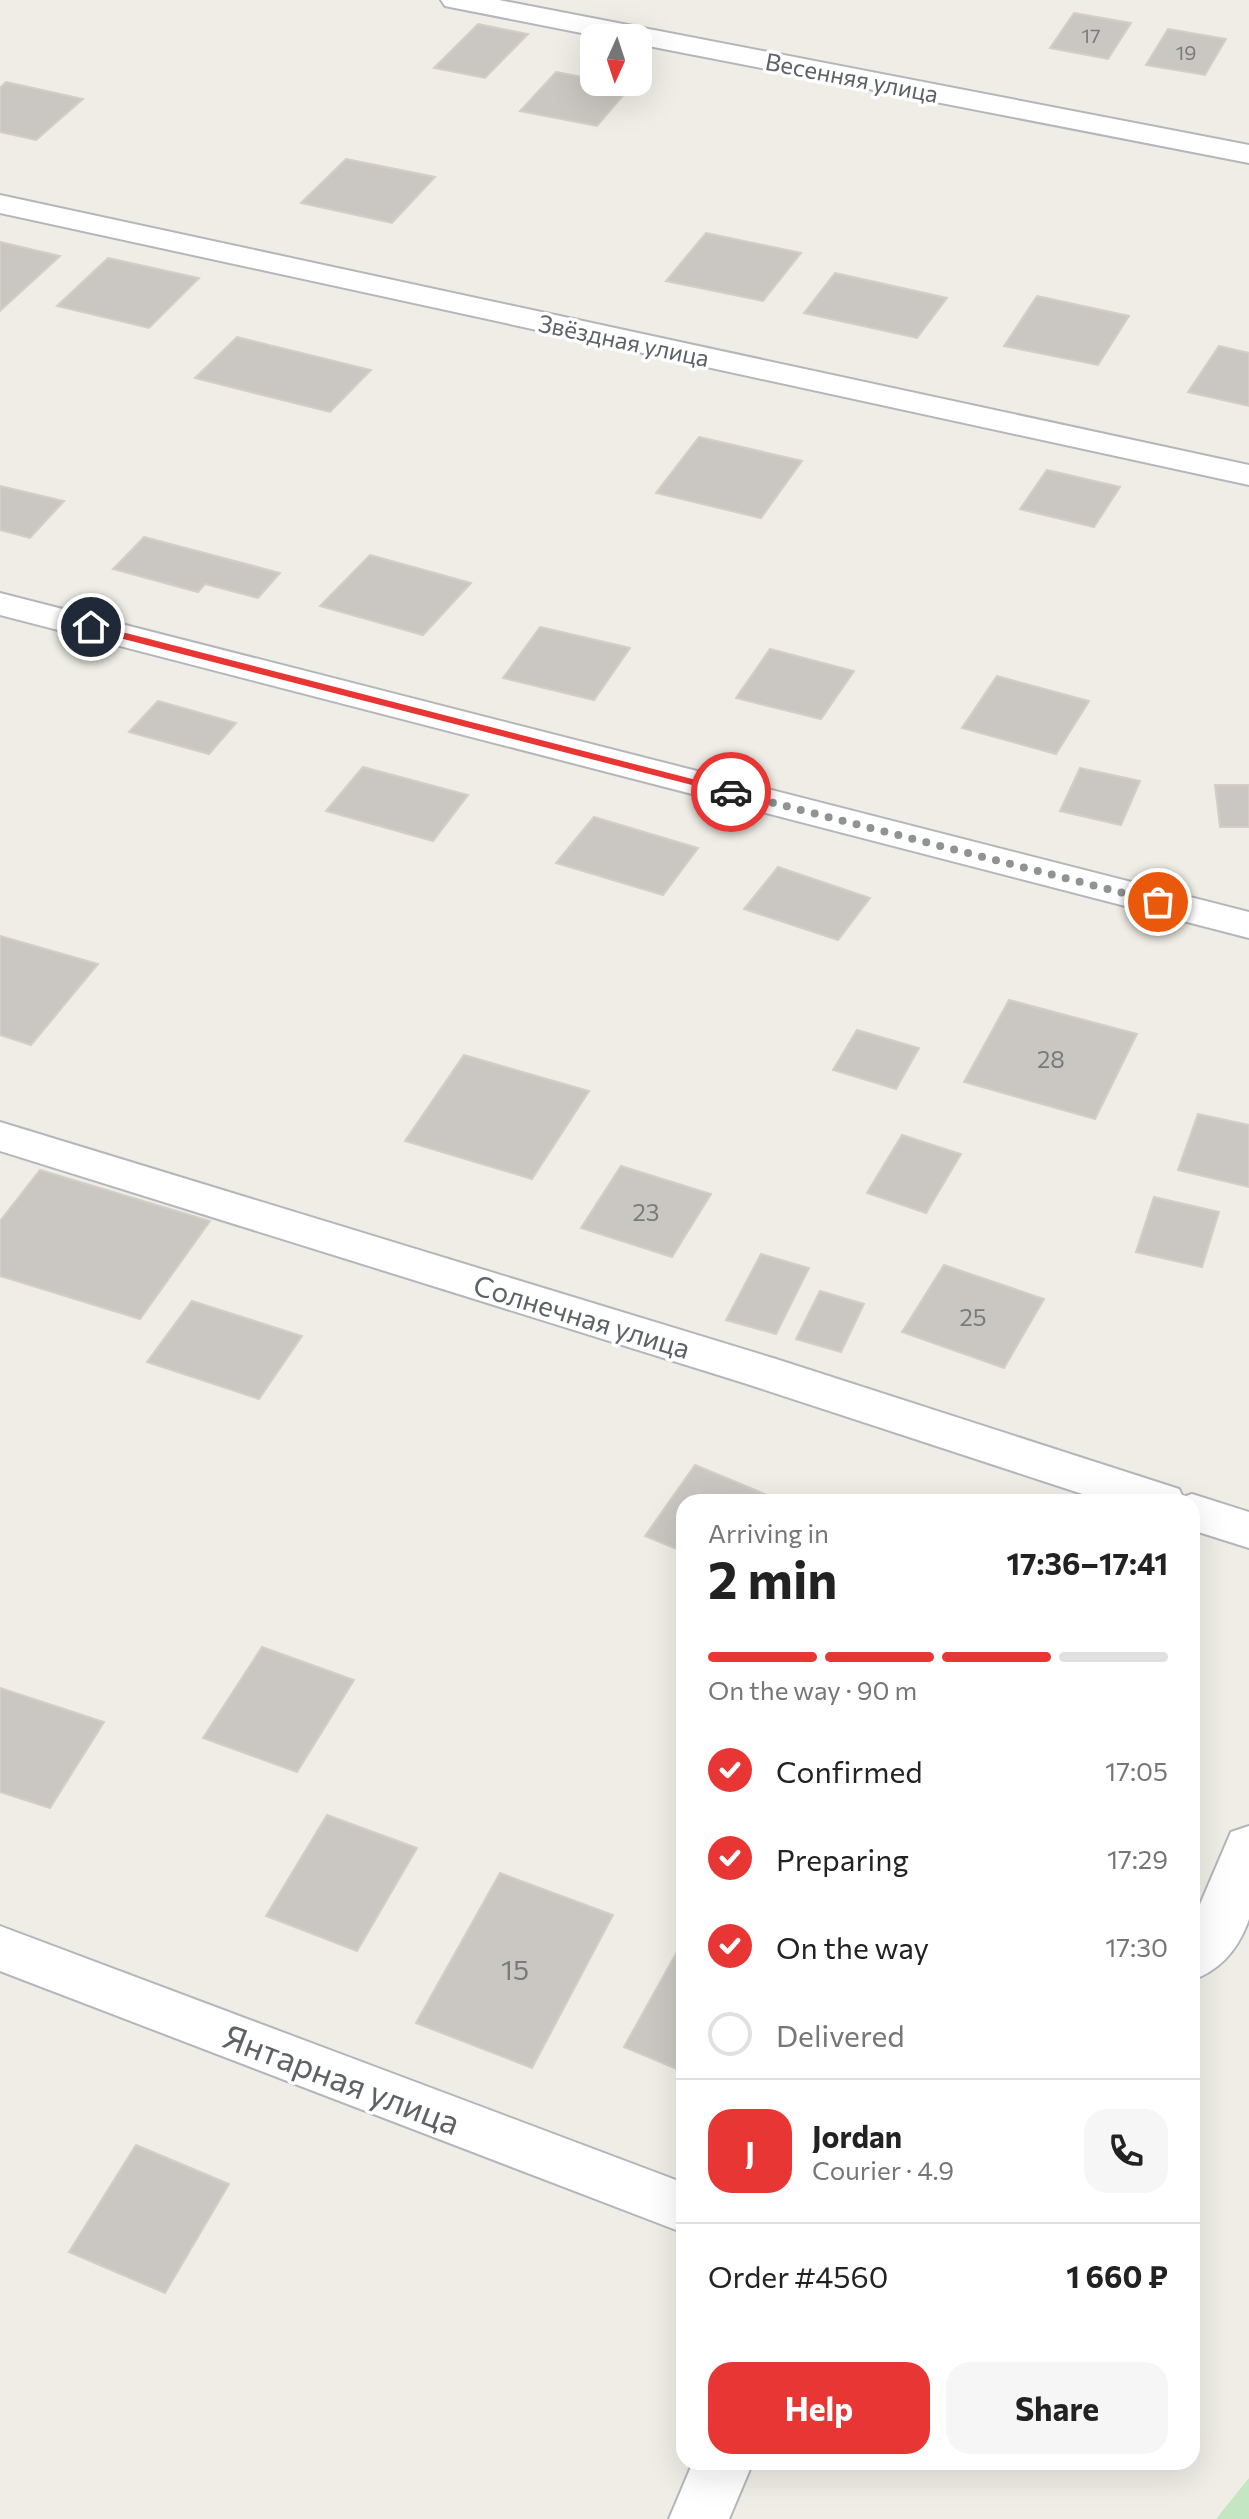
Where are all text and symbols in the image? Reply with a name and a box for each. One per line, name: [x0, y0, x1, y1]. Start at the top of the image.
house number: 17: [1081, 23, 1101, 47]
north arrow: [580, 24, 652, 96]
map controls: [580, 24, 652, 96]
house number: 19: [1176, 40, 1196, 64]
street label: Весенняя улица: [763, 46, 941, 108]
street label: Звёздная улица: [536, 308, 712, 372]
pin: [57, 593, 125, 661]
icon: home: [69, 605, 113, 649]
courier: [691, 752, 771, 832]
icon: car: [709, 770, 753, 814]
pin: [1124, 868, 1192, 936]
icon: bag: [1136, 880, 1180, 924]
house number: 28: [1037, 1044, 1065, 1073]
house number: 23: [632, 1197, 660, 1226]
street label: Солнечная улица: [470, 1267, 694, 1365]
house number: 25: [959, 1302, 987, 1331]
text: Arriving in: [708, 1517, 829, 1548]
text: 17:36–17:41: [1007, 1544, 1168, 1581]
text: 2 min: [708, 1546, 837, 1610]
text: On the way · 90 m: [708, 1674, 917, 1705]
icon: check: [708, 1748, 752, 1792]
text: Confirmed: [776, 1752, 923, 1789]
text: 17:05: [1105, 1755, 1168, 1786]
icon: check: [708, 1836, 752, 1880]
text: Preparing: [776, 1840, 909, 1877]
text: 17:29: [1107, 1843, 1168, 1874]
icon: check: [708, 1924, 752, 1968]
text: On the way: [776, 1928, 929, 1965]
text: 17:30: [1105, 1931, 1168, 1962]
house number: 15: [501, 1952, 529, 1986]
street label: Янтарная улица: [218, 2014, 466, 2142]
text: Delivered: [776, 2016, 905, 2053]
button: phone: [1084, 2109, 1168, 2193]
text: Jordan: [812, 2117, 902, 2154]
text: J: [745, 2133, 755, 2170]
text: Courier · 4.9: [812, 2154, 954, 2185]
text: Order #4560: [708, 2257, 888, 2294]
text: 1 660 ₽: [1066, 2257, 1168, 2294]
button: Help: [708, 2362, 930, 2454]
button: Share: [946, 2362, 1168, 2454]

